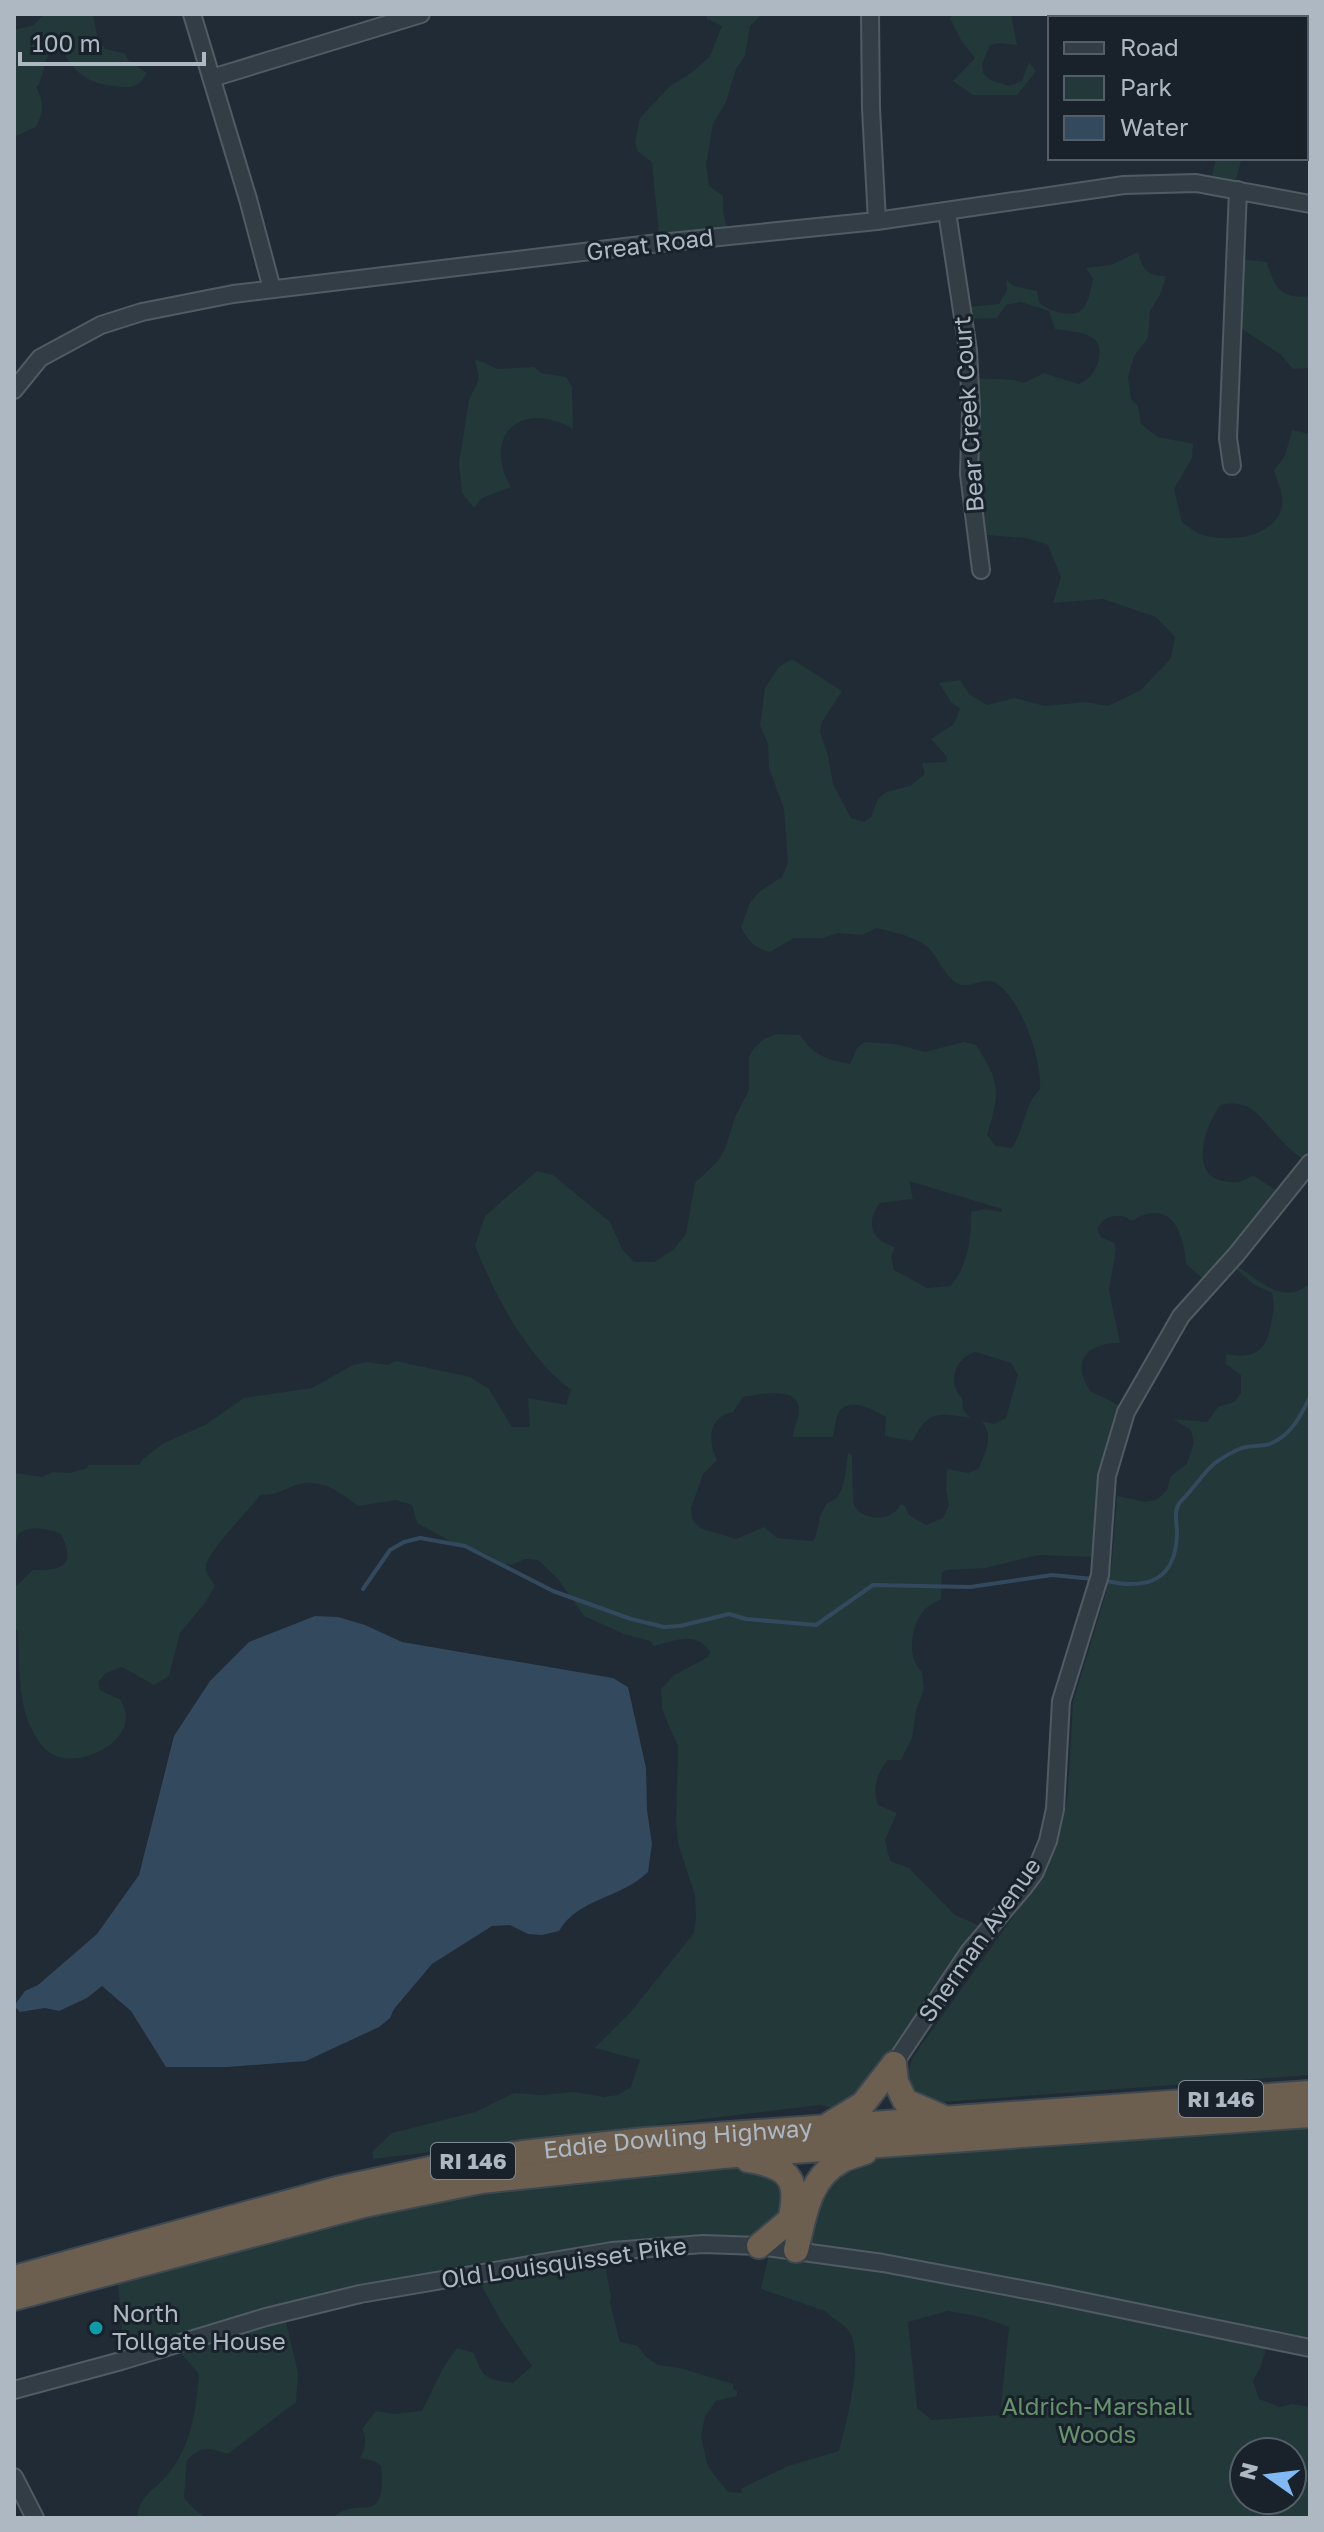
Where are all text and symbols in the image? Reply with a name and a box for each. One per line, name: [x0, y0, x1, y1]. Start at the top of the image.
scale bar: [20, 16, 204, 66]
legend: [1048, 16, 1308, 160]
text: 100 m: [32, 28, 101, 57]
text: Road: [1120, 32, 1179, 61]
text: Park: [1120, 72, 1172, 101]
text: Water: [1120, 112, 1188, 141]
street label: Great Road: [585, 221, 715, 266]
street label: Bear Creek Court: [946, 315, 989, 513]
street label: Sherman Avenue: [911, 1851, 1046, 2027]
road number: RI 146: [1179, 2081, 1263, 2117]
street label: Eddie Dowling Highway: [542, 2112, 813, 2164]
road number: RI 146: [431, 2143, 515, 2179]
street label: Old Louisquisset Pike: [439, 2230, 688, 2293]
place label: North Tollgate House: [112, 2298, 286, 2355]
marker: North Tollgate House: [87, 2319, 105, 2337]
park label: Aldrich-Marshall Woods: [1002, 2391, 1192, 2448]
north arrow: [1228, 2436, 1308, 2516]
text: N: [1233, 2460, 1263, 2482]

